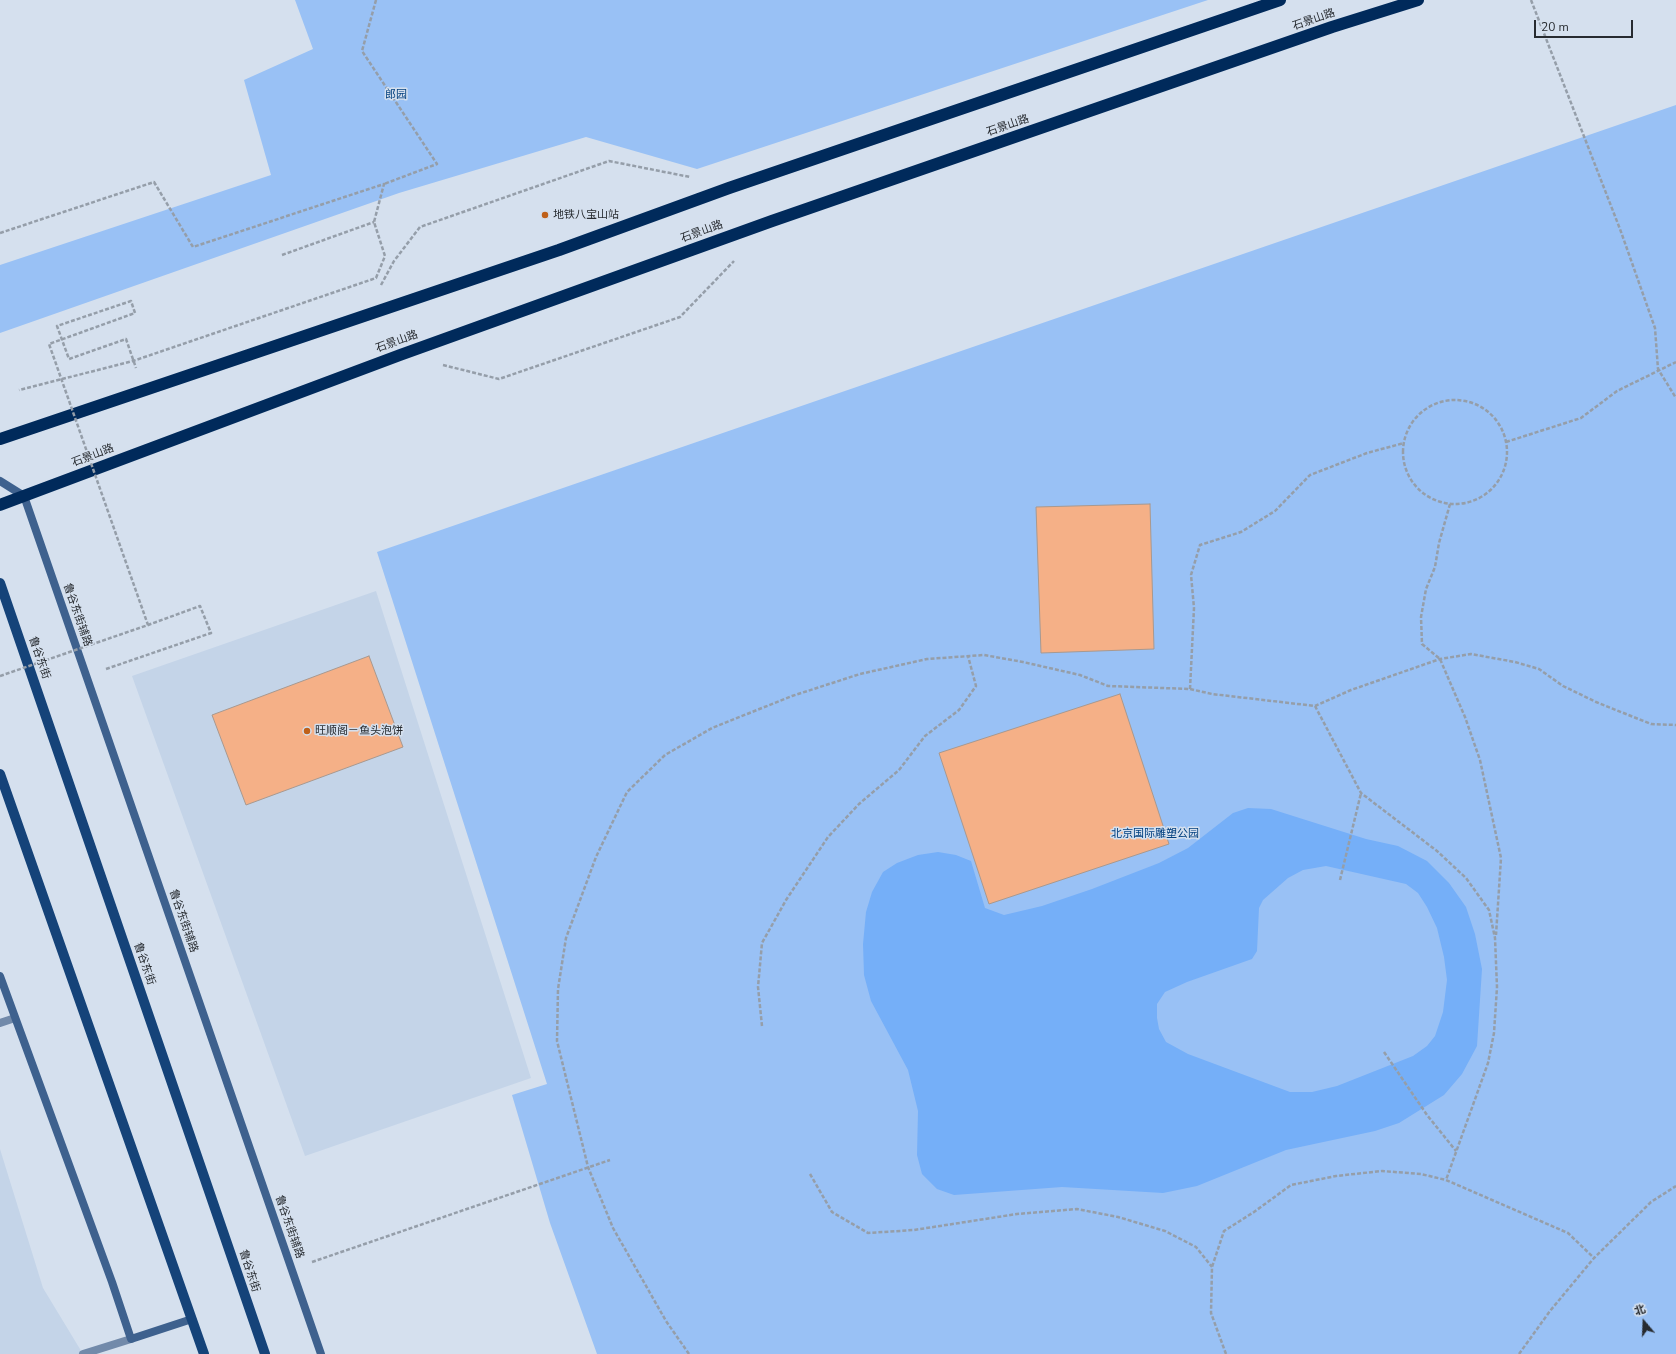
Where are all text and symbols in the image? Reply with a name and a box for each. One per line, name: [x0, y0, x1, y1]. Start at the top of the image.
street label: 石景山路: [1291, 7, 1337, 33]
scale bar: [1536, 12, 1635, 38]
text: 20 m: [1541, 19, 1569, 35]
park label: 郎园: [385, 88, 407, 102]
street label: 石景山路: [985, 113, 1031, 139]
place label: 地铁八宝山站: [553, 208, 619, 222]
marker: 地铁八宝山站: [540, 210, 550, 220]
street label: 石景山路: [679, 218, 725, 246]
street label: 石景山路: [374, 328, 420, 356]
street label: 石景山路: [70, 442, 116, 470]
street label: 鲁谷东街辅路: [60, 582, 94, 648]
street label: 鲁谷东街: [26, 635, 52, 681]
place label: 旺顺阁－鱼头泡饼: [315, 724, 403, 738]
marker: 旺顺阁－鱼头泡饼: [302, 726, 312, 736]
park label: 北京国际雕塑公园: [1111, 827, 1199, 841]
street label: 鲁谷东街辅路: [166, 888, 200, 954]
street label: 鲁谷东街: [131, 941, 157, 987]
street label: 鲁谷东街辅路: [272, 1194, 306, 1260]
street label: 鲁谷东街: [236, 1248, 262, 1294]
text: 北: [1632, 1301, 1648, 1319]
north arrow: [1624, 1302, 1664, 1342]

